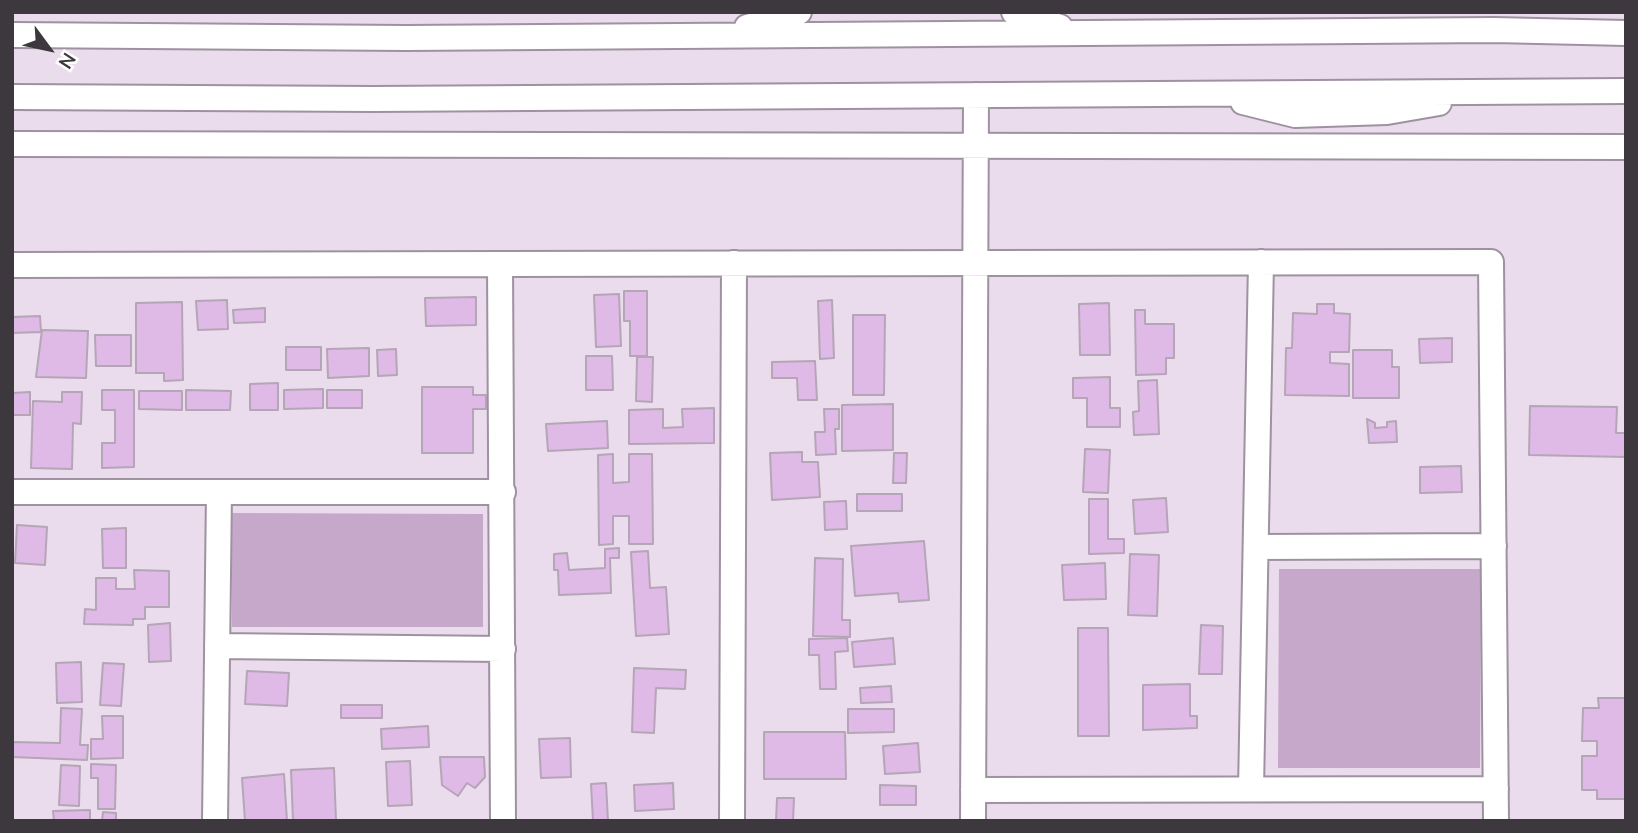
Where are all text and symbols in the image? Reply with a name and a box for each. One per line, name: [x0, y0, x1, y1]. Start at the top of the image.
north arrow: [14, 14, 84, 84]
text: N: [52, 47, 81, 73]

